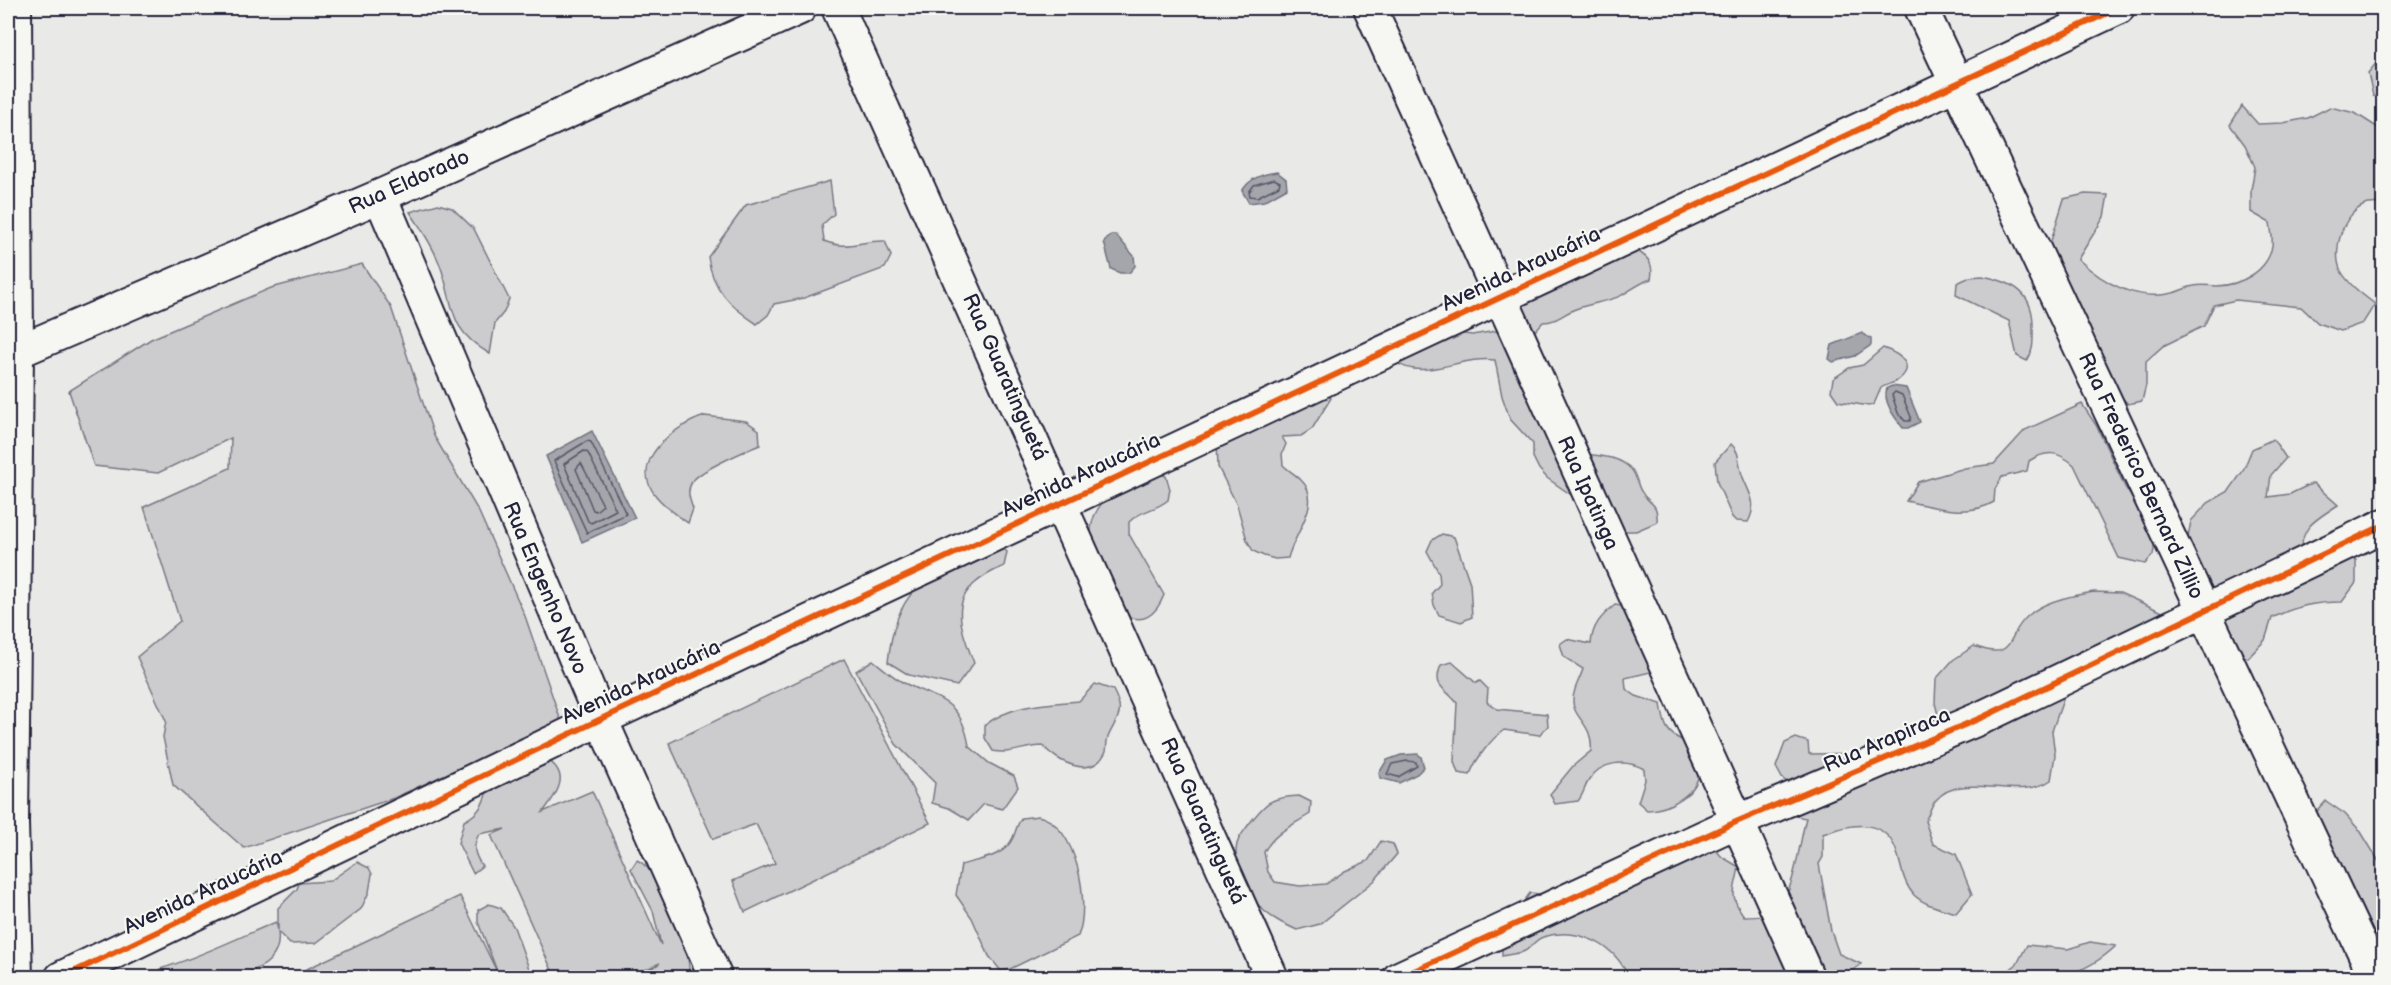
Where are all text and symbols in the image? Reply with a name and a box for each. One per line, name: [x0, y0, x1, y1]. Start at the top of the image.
street label: Rua Eldorado: [345, 144, 473, 220]
street label: Avenida Araucária: [1438, 221, 1604, 317]
street label: Rua Guaratinguetá: [957, 290, 1053, 464]
street label: Rua Frederico Bernard Zillio: [2073, 349, 2209, 603]
street label: Avenida Araucária: [998, 427, 1164, 523]
street label: Rua Ipatinga: [1552, 432, 1624, 554]
street label: Rua Engenho Novo: [497, 498, 593, 678]
street label: Avenida Araucária: [558, 634, 724, 730]
street label: Rua Arapiraca: [1820, 702, 1954, 778]
street label: Rua Guaratinguetá: [1155, 734, 1251, 908]
street label: Avenida Araucária: [120, 844, 286, 940]

